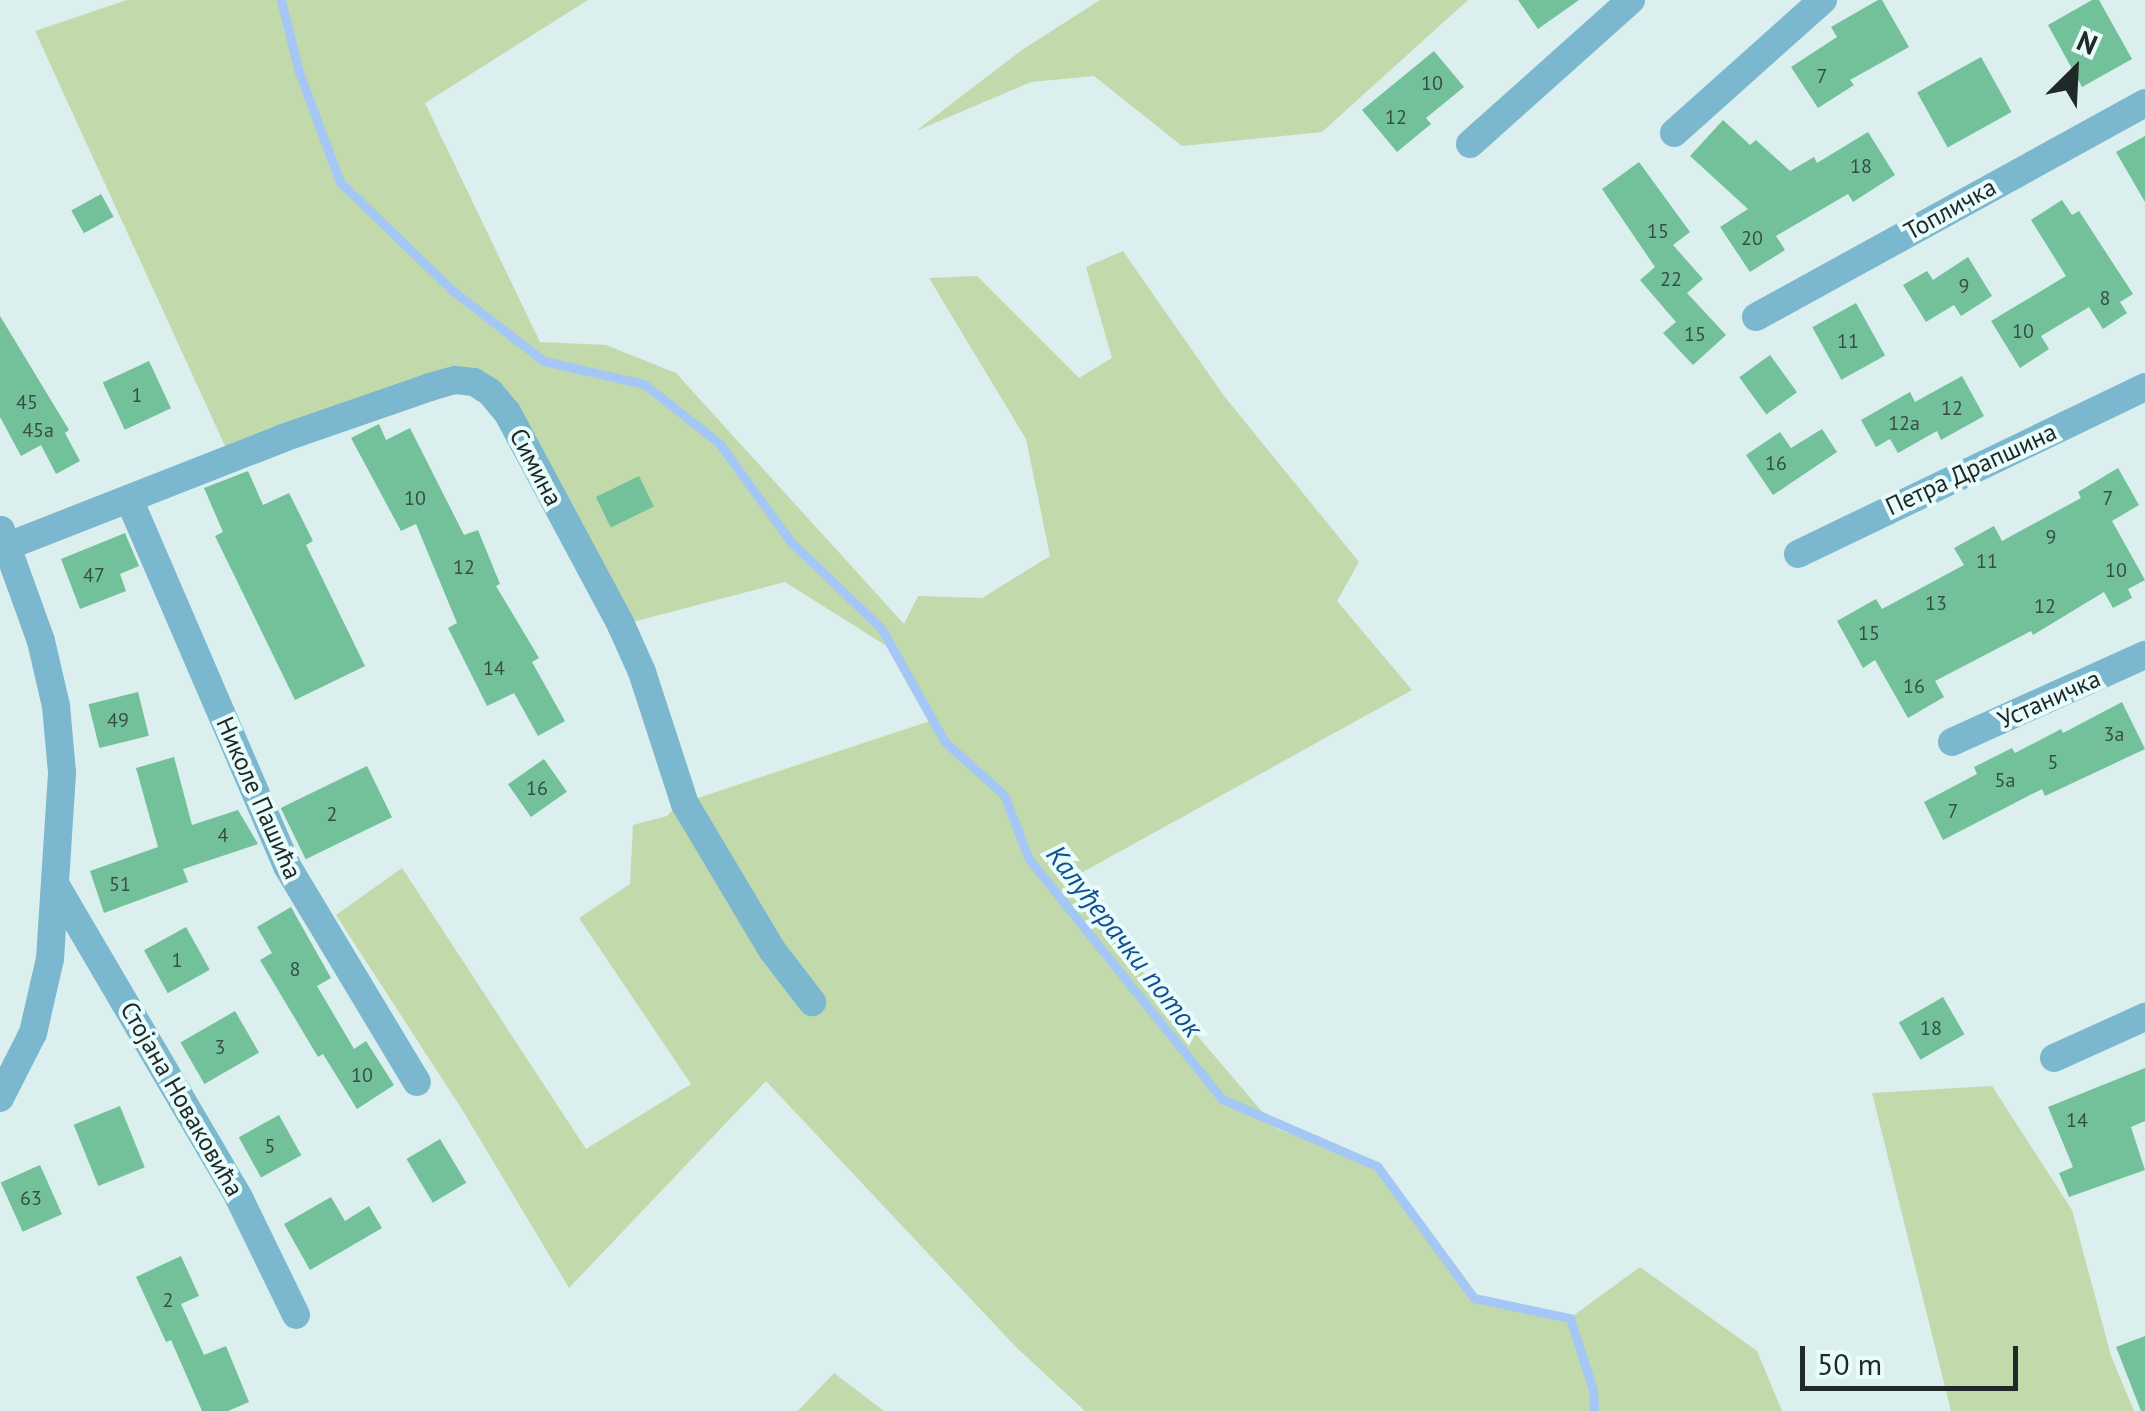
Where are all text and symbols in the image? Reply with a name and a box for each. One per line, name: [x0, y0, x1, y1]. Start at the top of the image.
north arrow: [2025, 20, 2125, 120]
text: N: [2071, 21, 2103, 63]
house number: 7: [1817, 64, 1827, 88]
house number: 10: [1421, 71, 1443, 95]
house number: 12: [1385, 105, 1407, 129]
house number: 18: [1850, 154, 1872, 178]
street label: Топличка: [1899, 172, 2001, 246]
house number: 15: [1647, 219, 1669, 243]
house number: 20: [1741, 226, 1763, 250]
house number: 22: [1660, 267, 1682, 291]
house number: 9: [1959, 274, 1969, 298]
house number: 8: [2100, 286, 2110, 310]
house number: 10: [2012, 319, 2034, 343]
house number: 15: [1684, 322, 1706, 346]
house number: 11: [1837, 329, 1859, 353]
house number: 1: [132, 383, 142, 407]
house number: 45: [16, 390, 38, 414]
house number: 12: [1941, 396, 1963, 420]
house number: 12a: [1888, 411, 1920, 435]
street label: Петра Драпшина: [1881, 416, 2061, 522]
house number: 45a: [22, 418, 54, 442]
street label: Симина: [503, 423, 569, 511]
house number: 16: [1765, 451, 1787, 475]
house number: 10: [404, 486, 426, 510]
house number: 7: [2103, 486, 2113, 510]
house number: 9: [2046, 525, 2056, 549]
house number: 11: [1976, 549, 1998, 573]
house number: 12: [453, 555, 475, 579]
house number: 10: [2105, 558, 2127, 582]
house number: 47: [83, 563, 105, 587]
house number: 13: [1925, 591, 1947, 615]
house number: 12: [2034, 594, 2056, 618]
house number: 15: [1858, 621, 1880, 645]
house number: 14: [483, 656, 505, 680]
street label: Устаничка: [1993, 663, 2105, 735]
house number: 16: [1903, 674, 1925, 698]
house number: 49: [107, 708, 129, 732]
street label: Николе Пашића: [210, 712, 308, 884]
house number: 3a: [2104, 722, 2124, 746]
house number: 5: [2048, 750, 2058, 774]
house number: 5a: [1995, 768, 2015, 792]
house number: 16: [526, 776, 548, 800]
house number: 7: [1948, 799, 1958, 823]
house number: 2: [327, 802, 337, 826]
house number: 4: [218, 823, 228, 847]
water label: Калуђерачки поток: [1040, 838, 1210, 1044]
house number: 51: [109, 872, 131, 896]
house number: 1: [172, 948, 182, 972]
house number: 8: [290, 957, 300, 981]
street label: Стојана Новаковића: [114, 996, 250, 1202]
house number: 18: [1920, 1016, 1942, 1040]
house number: 3: [215, 1035, 225, 1059]
house number: 10: [351, 1063, 373, 1087]
house number: 14: [2066, 1108, 2088, 1132]
house number: 5: [265, 1134, 275, 1158]
house number: 63: [20, 1186, 42, 1210]
house number: 2: [163, 1288, 173, 1312]
scale bar: [1805, 1326, 2022, 1388]
text: 50 m: [1817, 1344, 1882, 1383]

